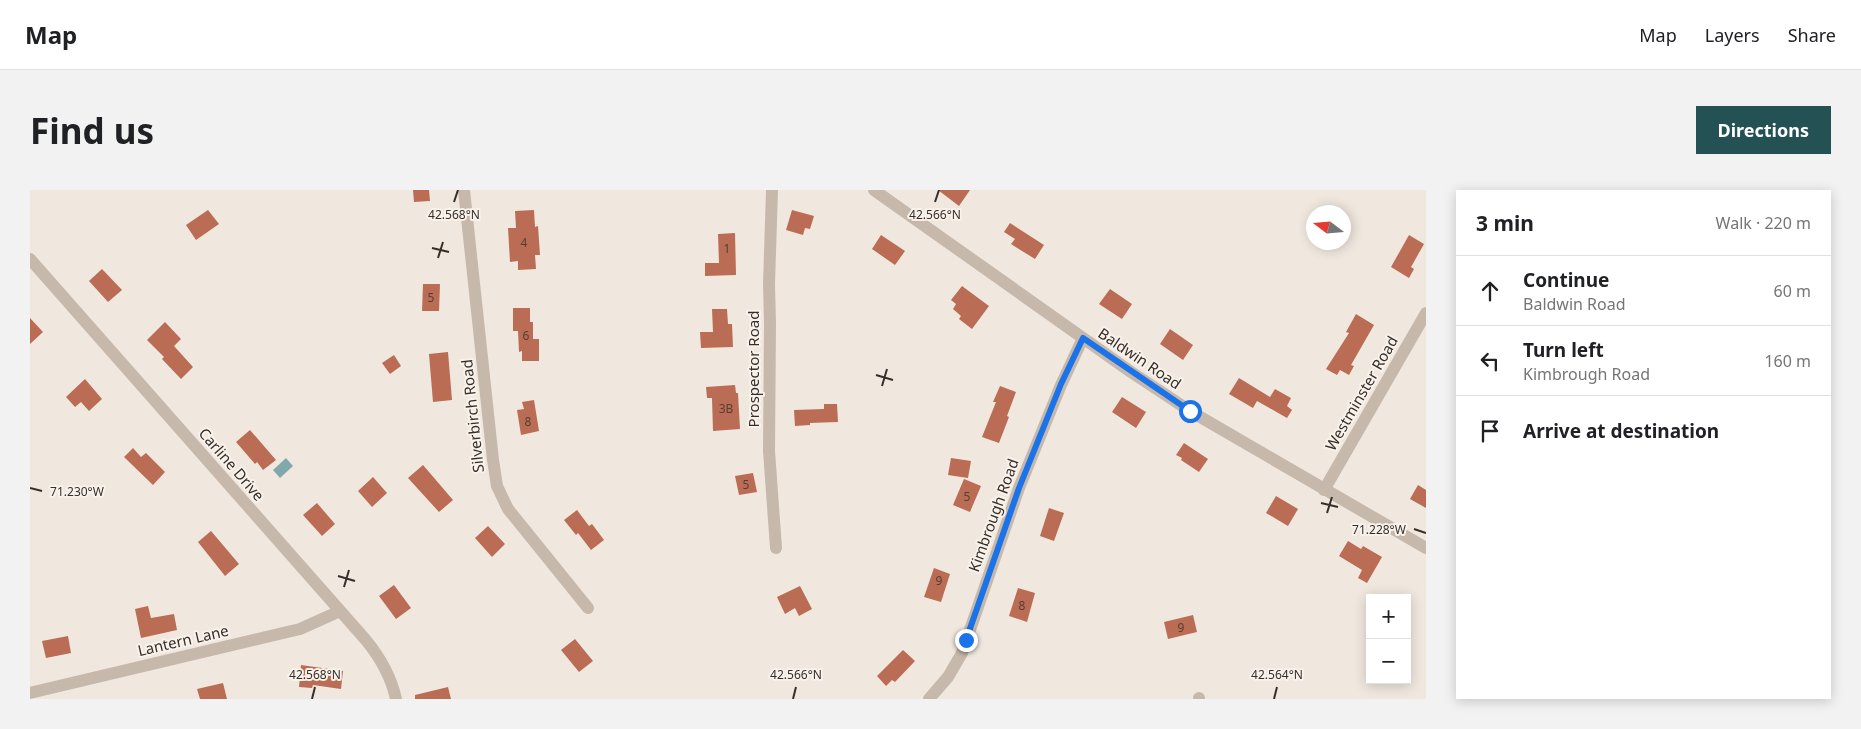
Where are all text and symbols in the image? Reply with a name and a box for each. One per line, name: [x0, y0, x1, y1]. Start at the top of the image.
text: Map: [25, 18, 77, 51]
text: Map: [1639, 23, 1677, 47]
text: Layers: [1705, 23, 1760, 47]
text: Share: [1788, 23, 1836, 47]
button: Directions: [1696, 106, 1831, 154]
text: Find us: [30, 107, 154, 154]
north arrow: [1306, 205, 1351, 250]
text: 42.568°N: [428, 206, 480, 223]
text: 42.566°N: [909, 206, 961, 223]
text: 3 min: [1476, 209, 1534, 237]
text: Walk · 220 m: [1716, 212, 1811, 234]
house number: 4: [521, 234, 528, 251]
house number: 1: [724, 240, 730, 257]
text: Continue: [1523, 267, 1609, 293]
icon: ahead: [1476, 277, 1504, 305]
text: 60 m: [1774, 280, 1811, 302]
house number: 5: [428, 289, 435, 306]
text: Baldwin Road: [1523, 293, 1626, 315]
street label: Prospector Road: [743, 311, 763, 427]
street label: Baldwin Road: [1095, 323, 1185, 393]
house number: 6: [523, 327, 530, 344]
street label: Westminster Road: [1320, 332, 1402, 454]
text: Turn left: [1523, 337, 1604, 363]
icon: left: [1476, 347, 1504, 375]
text: 160 m: [1764, 350, 1811, 372]
street label: Silverbirch Road: [456, 358, 488, 474]
text: Kimbrough Road: [1523, 363, 1650, 385]
house number: 3B: [719, 400, 734, 417]
route start: [1179, 400, 1202, 423]
house number: 8: [525, 413, 532, 430]
icon: arrive: [1476, 417, 1504, 445]
text: Arrive at destination: [1523, 418, 1719, 444]
street label: Carline Drive: [195, 423, 269, 505]
street label: Kimbrough Road: [963, 456, 1023, 574]
house number: 5: [743, 476, 750, 493]
text: 71.230°W: [50, 483, 104, 500]
house number: 5: [964, 488, 971, 505]
text: 71.228°W: [1352, 521, 1406, 538]
house number: 9: [936, 572, 943, 589]
map controls: [1366, 594, 1411, 684]
button: +: [1366, 594, 1411, 639]
house number: 8: [1019, 597, 1026, 614]
house number: 9: [1178, 619, 1185, 636]
street label: Lantern Lane: [136, 620, 230, 660]
route end: [955, 629, 978, 652]
button: −: [1366, 639, 1411, 684]
text: 42.568°N: [289, 666, 341, 683]
text: 42.566°N: [770, 666, 822, 683]
text: 42.564°N: [1251, 666, 1303, 683]

